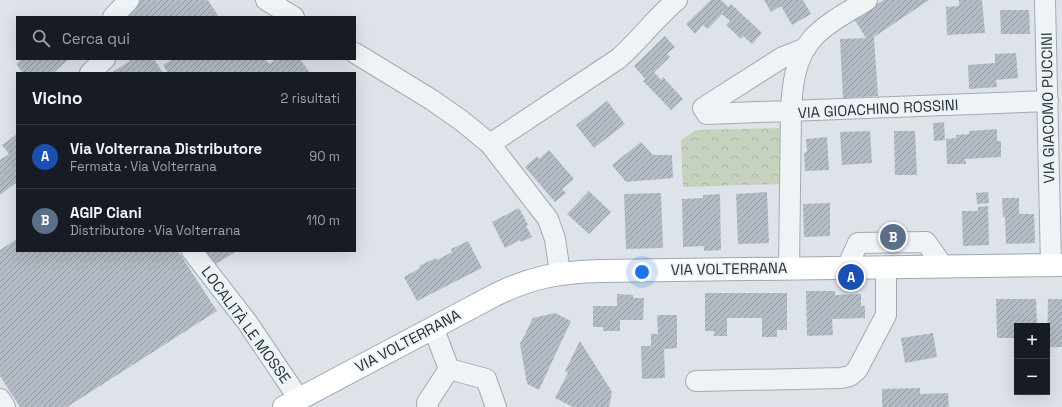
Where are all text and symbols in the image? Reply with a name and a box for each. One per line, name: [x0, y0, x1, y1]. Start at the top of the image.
search box: [16, 16, 356, 60]
icon: search: [30, 27, 52, 49]
text: Cerca qui: [62, 29, 130, 48]
street label: VIA GIACOMO PUCCINI: [1037, 32, 1058, 184]
text: Vicino: [32, 87, 82, 109]
text: 2 risultati: [281, 90, 340, 107]
street label: VIA GIOACHINO ROSSINI: [797, 95, 959, 122]
text: Via Volterrana Distributore: [70, 139, 262, 158]
text: A: [41, 148, 49, 165]
text: 90 m: [309, 148, 340, 165]
text: Fermata · Via Volterrana: [70, 158, 217, 175]
text: AGIP Ciani: [70, 203, 142, 222]
text: B: [41, 212, 49, 229]
text: 110 m: [306, 212, 340, 229]
text: Distributore · Via Volterrana: [70, 222, 241, 239]
pin: B: [880, 222, 906, 252]
street label: VIA VOLTERRANA: [670, 258, 788, 279]
your location: [632, 262, 652, 282]
pin: A: [838, 262, 864, 292]
street label: LOCALITÀ LE MOSSE: [198, 263, 295, 387]
street label: VIA VOLTERRANA: [352, 304, 464, 376]
map controls: [1014, 323, 1050, 395]
button: +: [1014, 323, 1050, 359]
button: −: [1014, 359, 1050, 395]

